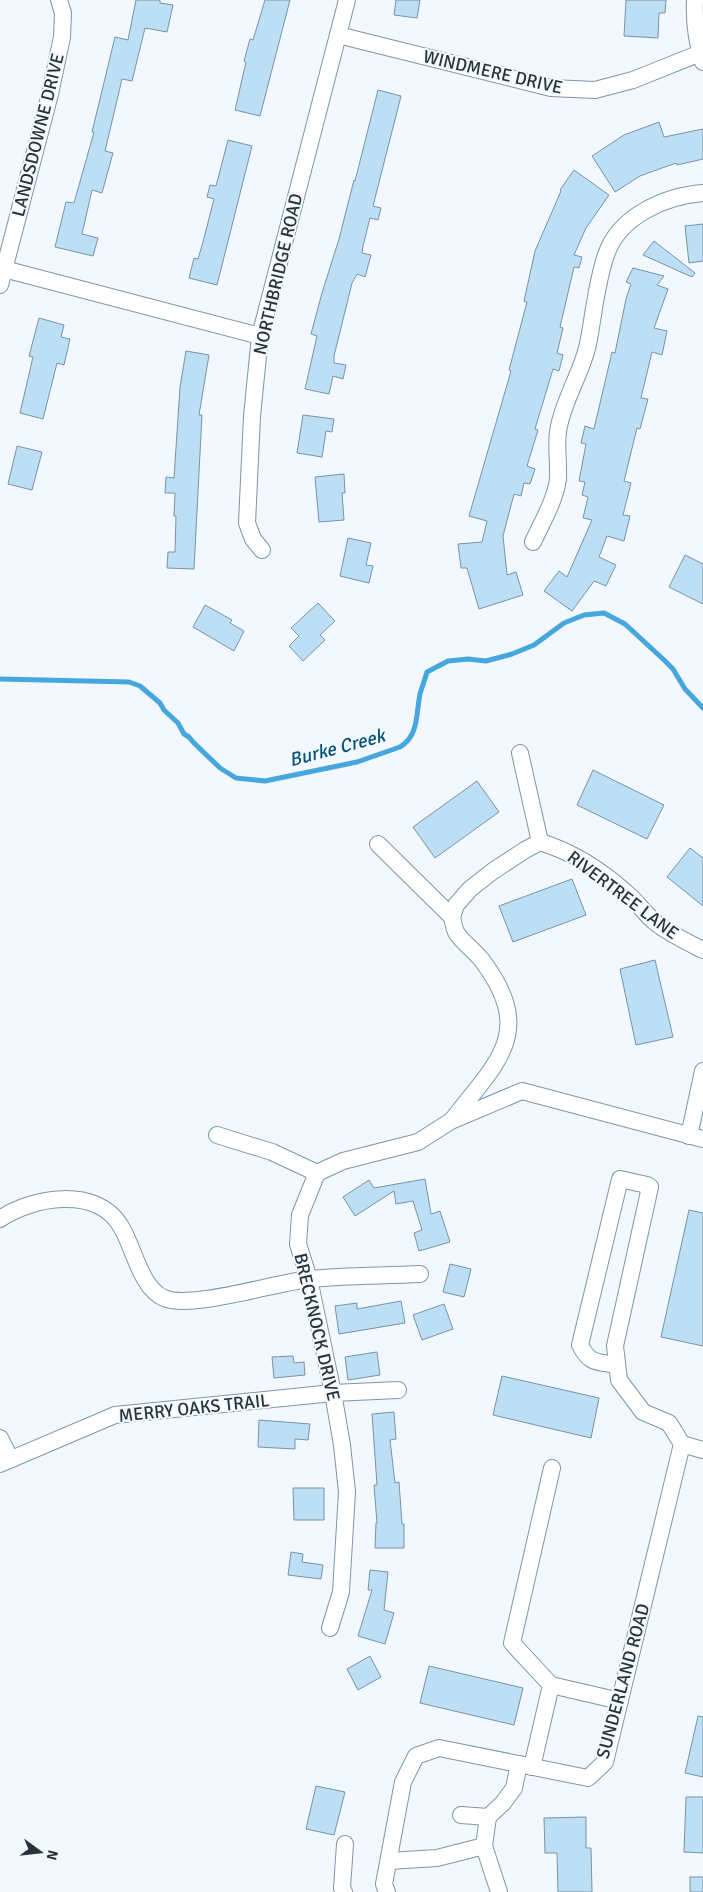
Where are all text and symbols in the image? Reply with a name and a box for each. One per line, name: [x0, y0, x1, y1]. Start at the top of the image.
street label: WINDMERE DRIVE: [421, 45, 565, 99]
street label: LANDSDOWNE DRIVE: [7, 51, 69, 219]
street label: NORTHBRIDGE ROAD: [249, 191, 307, 357]
water label: Burke Creek: [286, 723, 389, 772]
street label: RIVERTREE LANE: [563, 846, 683, 944]
street label: BRECKNOCK DRIVE: [289, 1251, 345, 1403]
street label: MERRY OAKS TRAIL: [118, 1389, 270, 1427]
street label: SUNDERLAND ROAD: [592, 1601, 654, 1761]
north arrow: [15, 1827, 65, 1877]
text: N: [43, 1848, 62, 1862]

